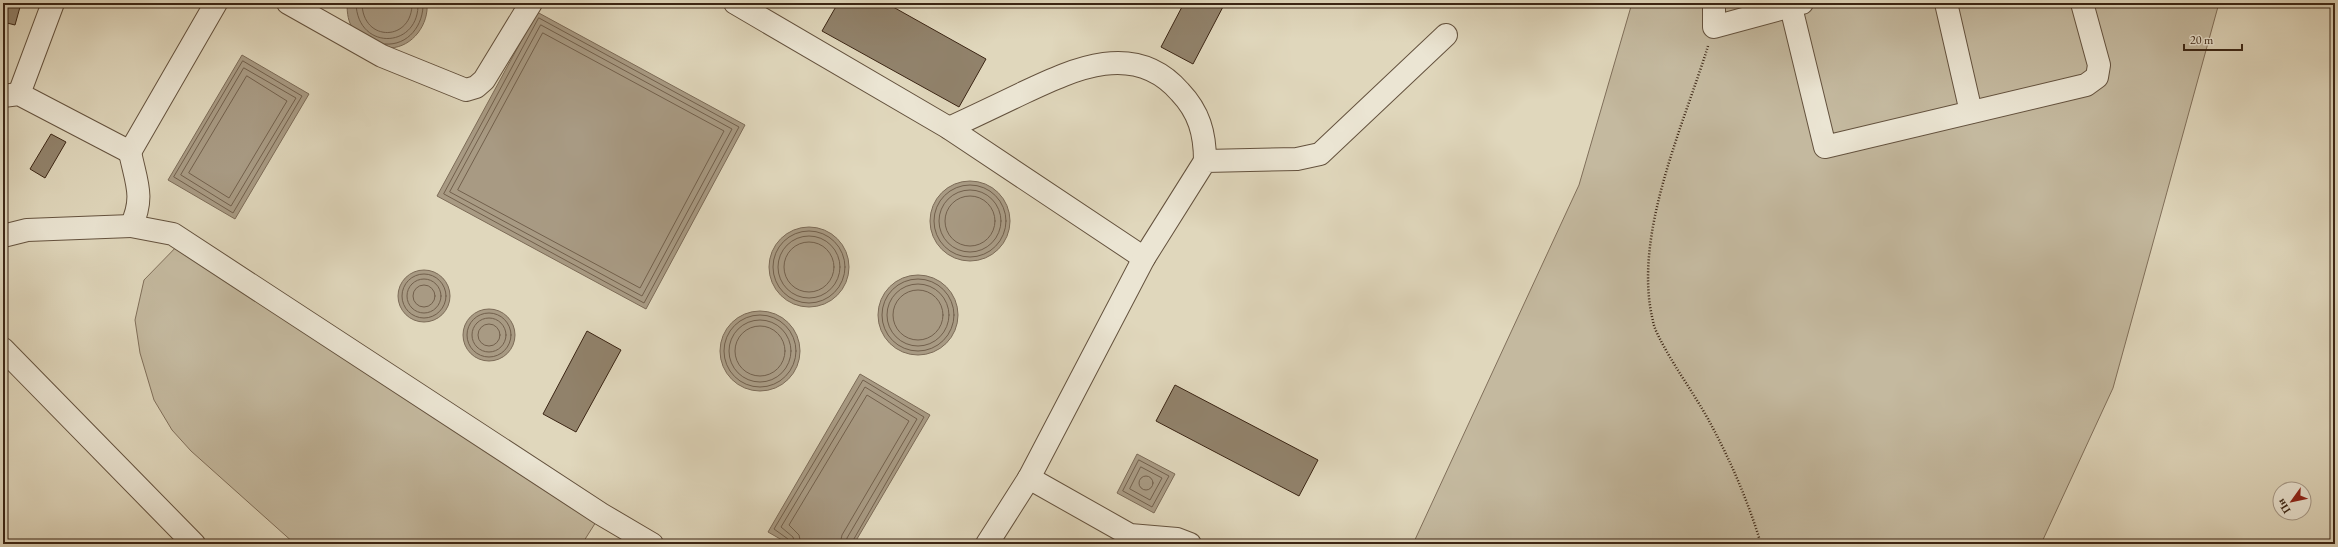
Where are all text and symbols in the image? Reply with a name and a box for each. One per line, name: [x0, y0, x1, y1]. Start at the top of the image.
scale bar: [2184, 26, 2242, 52]
text: 20 m: [2190, 32, 2214, 48]
north arrow: [2272, 481, 2312, 521]
text: Пн: [2273, 496, 2294, 517]

